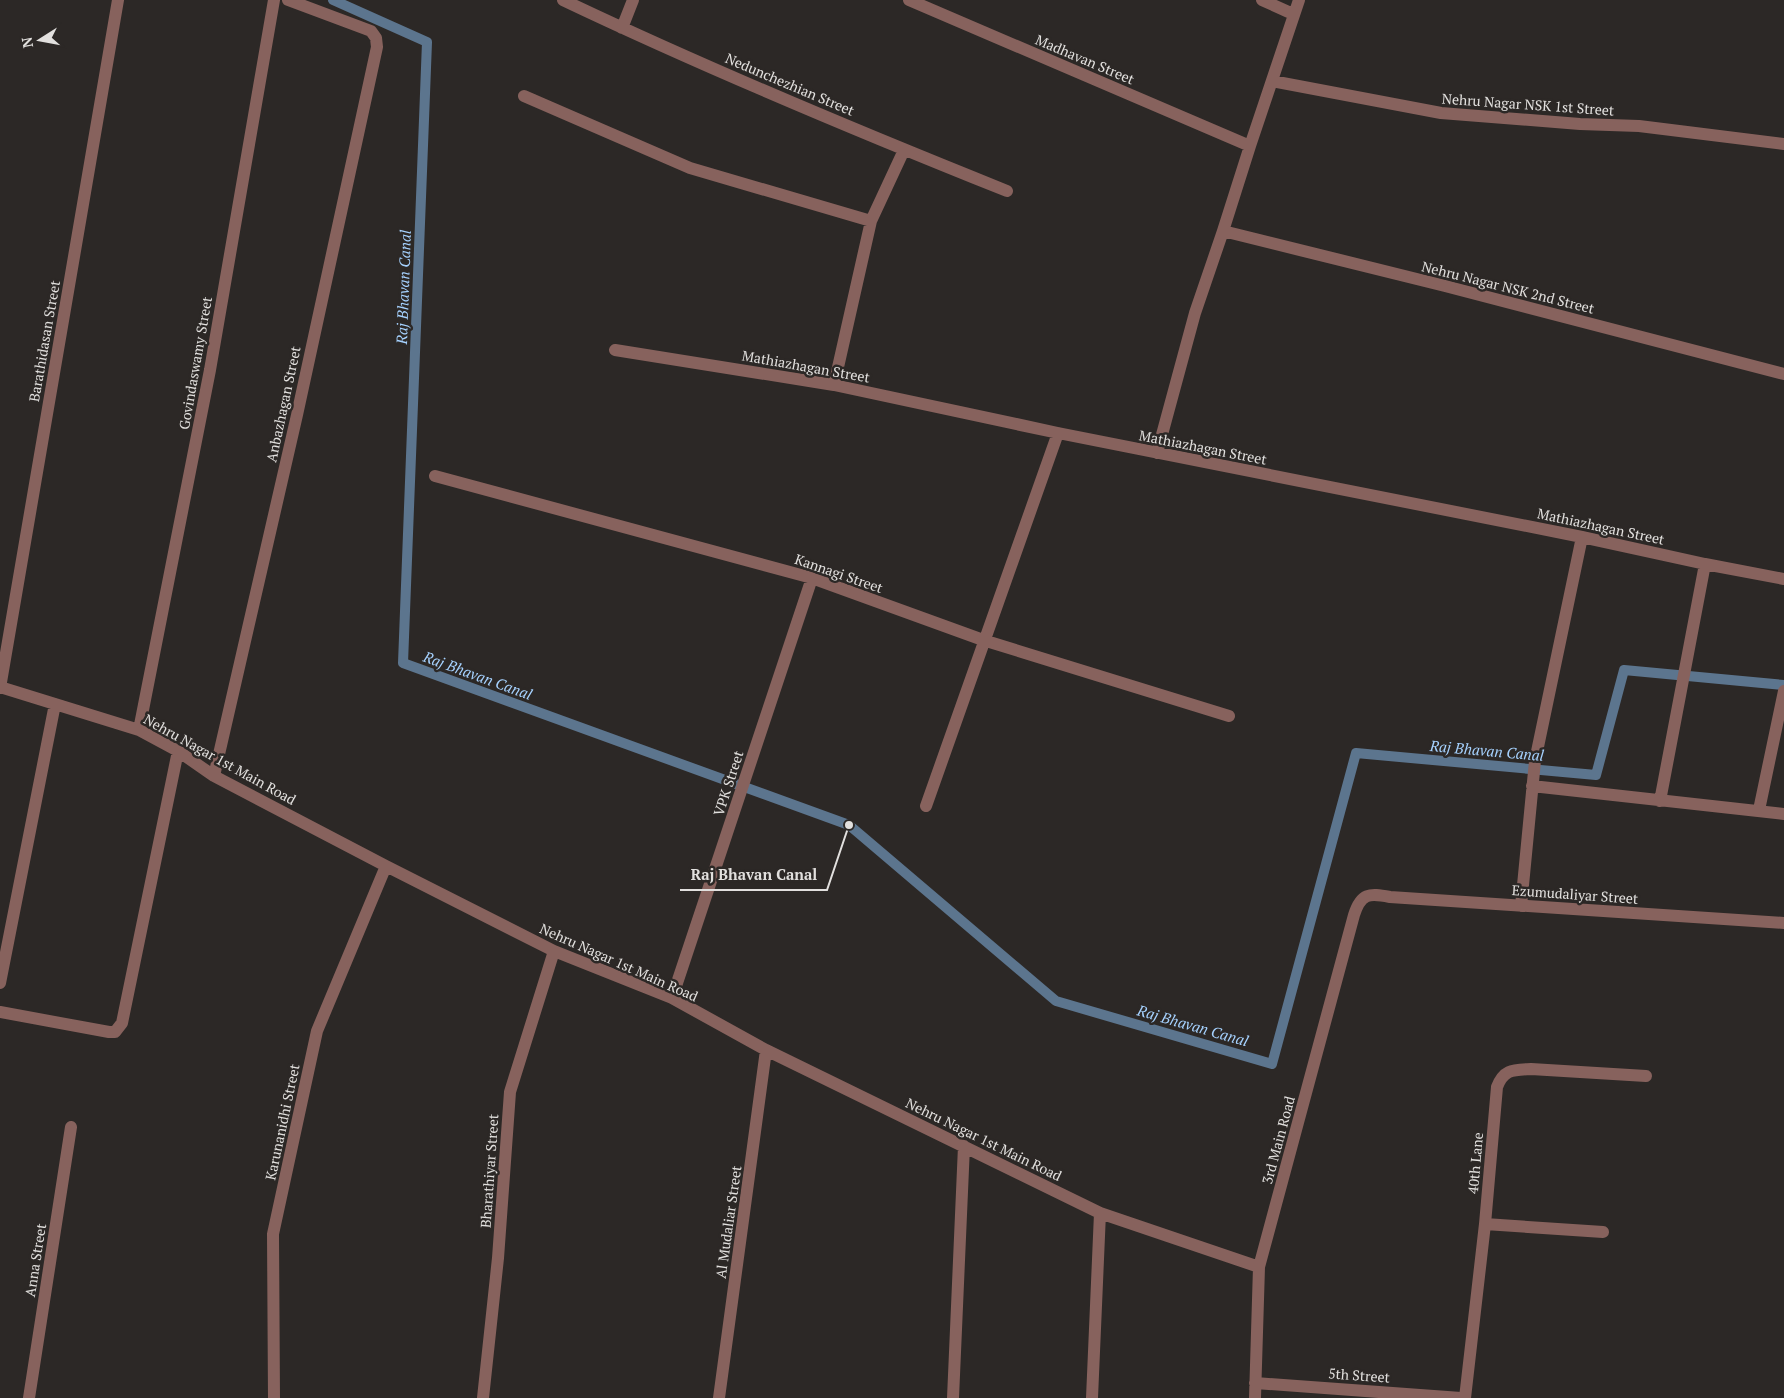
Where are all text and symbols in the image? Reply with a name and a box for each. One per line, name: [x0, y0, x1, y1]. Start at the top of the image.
north arrow: [15, 15, 65, 65]
street label: Madhavan Street: [1033, 30, 1138, 89]
text: N: [16, 35, 37, 50]
street label: Nedunchezhian Street: [723, 48, 858, 120]
street label: Nehru Nagar NSK 1st Street: [1441, 89, 1616, 120]
water label: Raj Bhavan Canal: [391, 229, 415, 346]
street label: Nehru Nagar NSK 2nd Street: [1420, 256, 1597, 318]
street label: Barathidasan Street: [24, 278, 64, 403]
street label: Govindaswamy Street: [174, 294, 216, 431]
street label: Anbazhagan Street: [261, 343, 305, 464]
street label: Mathiazhagan Street: [741, 345, 872, 387]
street label: Mathiazhagan Street: [1138, 425, 1269, 469]
street label: Mathiazhagan Street: [1536, 503, 1667, 549]
street label: Kannagi Street: [792, 549, 886, 597]
water label: Raj Bhavan Canal: [420, 646, 536, 704]
street label: Nehru Nagar 1st Main Road: [140, 709, 300, 809]
water label: Raj Bhavan Canal: [1428, 735, 1546, 765]
street label: VPK Street: [709, 747, 748, 818]
callout: Raj Bhavan Canal: [680, 860, 827, 890]
text: Raj Bhavan Canal: [691, 864, 817, 884]
street label: Ezumudaliyar Street: [1511, 880, 1640, 908]
street label: Nehru Nagar 1st Main Road: [537, 918, 701, 1006]
water label: Raj Bhavan Canal: [1134, 999, 1252, 1051]
street label: Karunanidhi Street: [260, 1061, 304, 1182]
street label: Nehru Nagar 1st Main Road: [903, 1093, 1065, 1185]
street label: 3rd Main Road: [1257, 1094, 1299, 1186]
street label: Bharathiyar Street: [476, 1113, 503, 1229]
street label: 40th Lane: [1463, 1131, 1487, 1195]
street label: Al Mudaliar Street: [711, 1164, 745, 1280]
street label: Anna Street: [20, 1221, 50, 1298]
street label: 5th Street: [1328, 1363, 1391, 1387]

